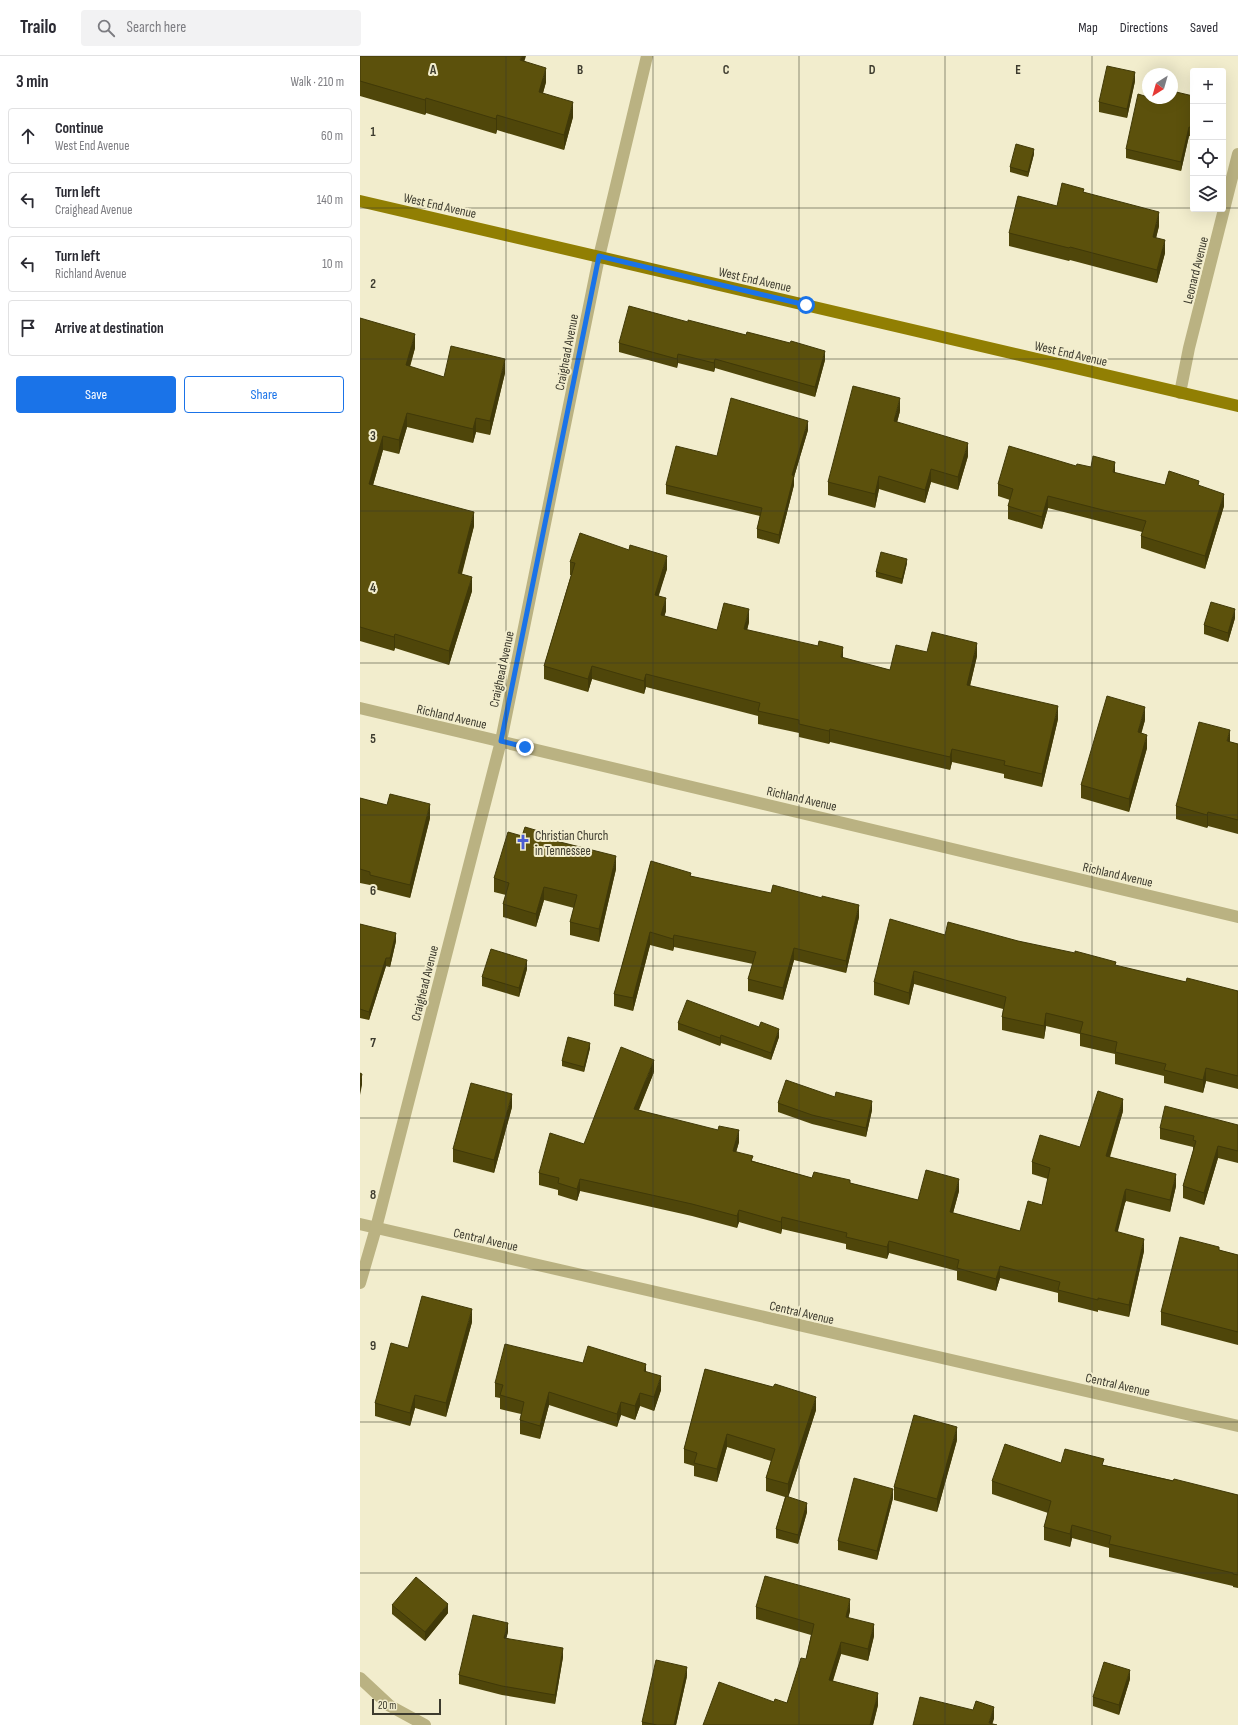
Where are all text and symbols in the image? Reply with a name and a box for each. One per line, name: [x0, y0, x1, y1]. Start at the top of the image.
search box: [81, 10, 361, 46]
text: Trailo: [20, 16, 57, 39]
icon: search: [95, 17, 117, 39]
text: Search here: [127, 18, 186, 37]
text: Map: [1078, 19, 1098, 36]
text: Directions: [1120, 19, 1168, 36]
text: Saved: [1190, 19, 1218, 36]
text: A: [429, 62, 437, 78]
text: B: [577, 62, 583, 78]
text: C: [723, 62, 730, 78]
text: D: [869, 62, 876, 78]
text: E: [1015, 62, 1021, 78]
north arrow: [1142, 68, 1178, 104]
map controls: [1190, 68, 1226, 212]
button: +: [1190, 68, 1226, 104]
text: 3 min: [16, 72, 49, 92]
text: Walk · 210 m: [291, 74, 344, 90]
button: −: [1190, 104, 1226, 140]
text: Continue: [55, 119, 104, 138]
text: 1: [370, 124, 376, 140]
icon: ahead: [17, 125, 39, 147]
text: 60 m: [321, 128, 343, 144]
text: West End Avenue: [55, 138, 129, 154]
button: locate: [1190, 140, 1226, 176]
button: layers: [1190, 176, 1226, 212]
text: Turn left: [55, 183, 100, 202]
icon: left: [17, 189, 39, 211]
street label: West End Avenue: [402, 190, 478, 222]
text: 140 m: [317, 192, 343, 208]
text: Craighead Avenue: [55, 202, 132, 218]
street label: Leonard Avenue: [1180, 235, 1212, 305]
text: Turn left: [55, 247, 100, 266]
icon: left: [17, 253, 39, 275]
text: 10 m: [322, 256, 343, 272]
street label: West End Avenue: [717, 264, 793, 296]
text: Richland Avenue: [55, 266, 126, 282]
text: 2: [370, 276, 376, 292]
route start: [797, 296, 815, 314]
street label: Craighead Avenue: [552, 313, 582, 392]
icon: arrive: [17, 317, 39, 339]
text: Arrive at destination: [55, 319, 164, 338]
street label: West End Avenue: [1033, 338, 1109, 370]
button: Save: [16, 376, 176, 413]
button: Share: [184, 376, 344, 413]
text: 3: [370, 428, 376, 444]
text: 4: [370, 580, 376, 596]
street label: Craighead Avenue: [486, 630, 518, 709]
street label: Richland Avenue: [415, 701, 488, 733]
text: 5: [370, 731, 376, 747]
route end: [516, 738, 534, 756]
street label: Richland Avenue: [765, 783, 838, 815]
place label: Christian Church in Tennessee: [535, 828, 608, 859]
church icon: Christian Church in Tennessee: [514, 833, 532, 851]
street label: Richland Avenue: [1081, 859, 1154, 891]
text: 6: [370, 883, 376, 899]
street label: Craighead Avenue: [408, 944, 442, 1023]
text: 7: [370, 1035, 376, 1051]
text: 8: [370, 1187, 376, 1203]
street label: Central Avenue: [452, 1225, 520, 1255]
street label: Central Avenue: [768, 1298, 836, 1328]
text: 9: [370, 1338, 376, 1354]
street label: Central Avenue: [1084, 1370, 1152, 1400]
scale bar: [372, 1697, 441, 1716]
text: 20 m: [378, 1699, 396, 1712]

